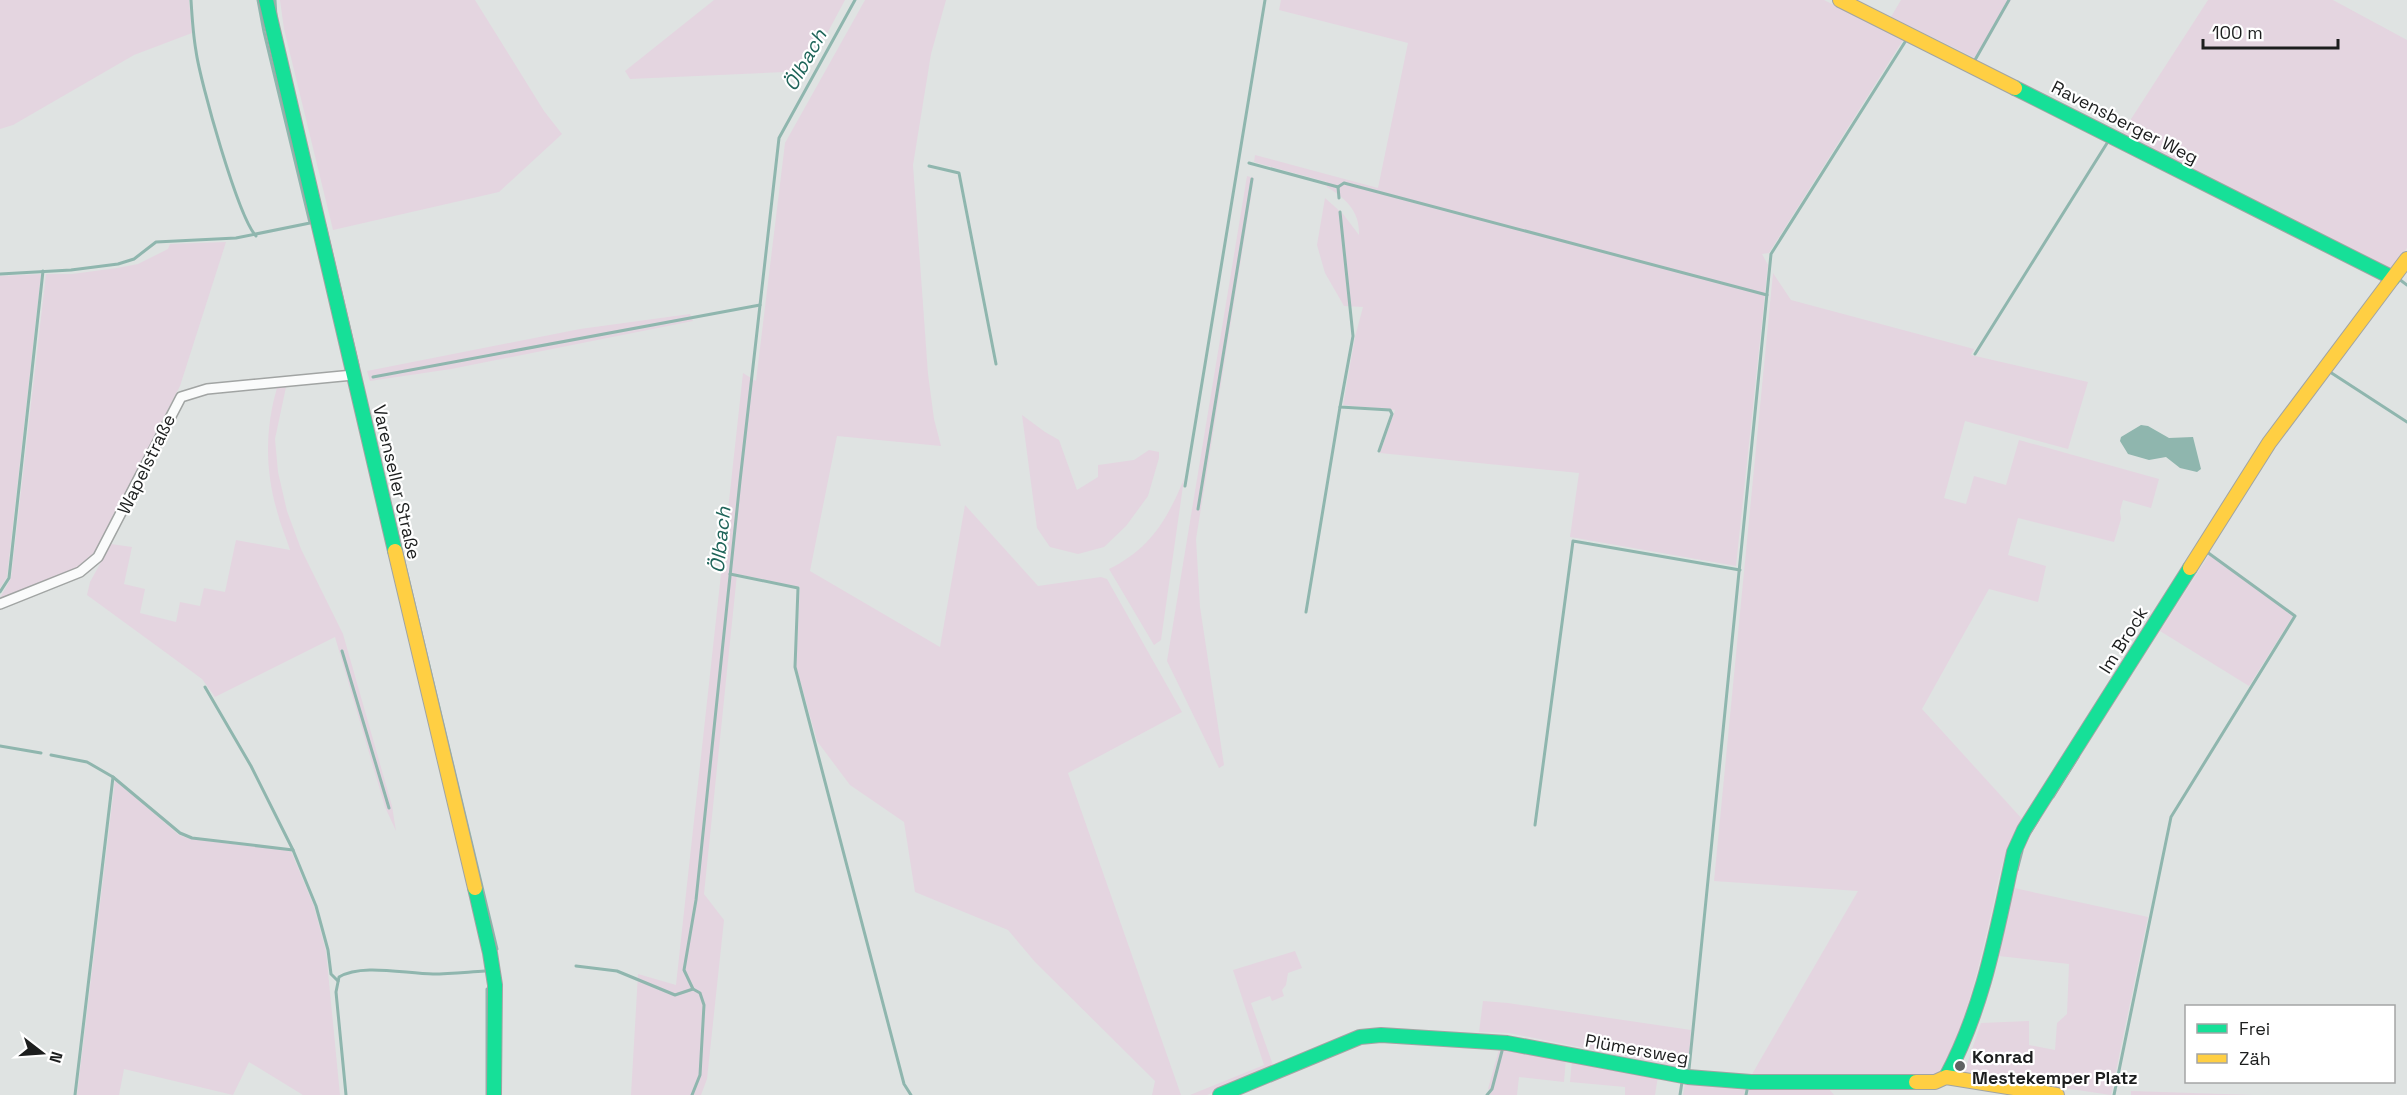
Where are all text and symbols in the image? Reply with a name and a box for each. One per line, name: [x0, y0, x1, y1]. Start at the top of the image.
scale bar: [2203, 12, 2338, 50]
text: 100 m: [2212, 21, 2263, 44]
water label: Ölbach: [777, 24, 833, 95]
street label: Ravensberger Weg: [2048, 75, 2202, 169]
street label: Varenseller Straße: [368, 402, 426, 562]
street label: Wapelstraße: [112, 410, 180, 518]
water label: Ölbach: [704, 505, 736, 574]
street label: Im Brock: [2094, 602, 2153, 678]
legend: [2185, 1005, 2395, 1083]
text: Frei: [2239, 1017, 2270, 1040]
north arrow: [12, 1023, 72, 1083]
street label: Plümersweg: [1583, 1029, 1691, 1069]
place label: Konrad Mestekemper Platz: [1972, 1045, 2138, 1089]
text: Zäh: [2239, 1047, 2271, 1070]
text: N: [44, 1049, 67, 1065]
marker: Konrad Mestekemper Platz: [1953, 1059, 1967, 1073]

